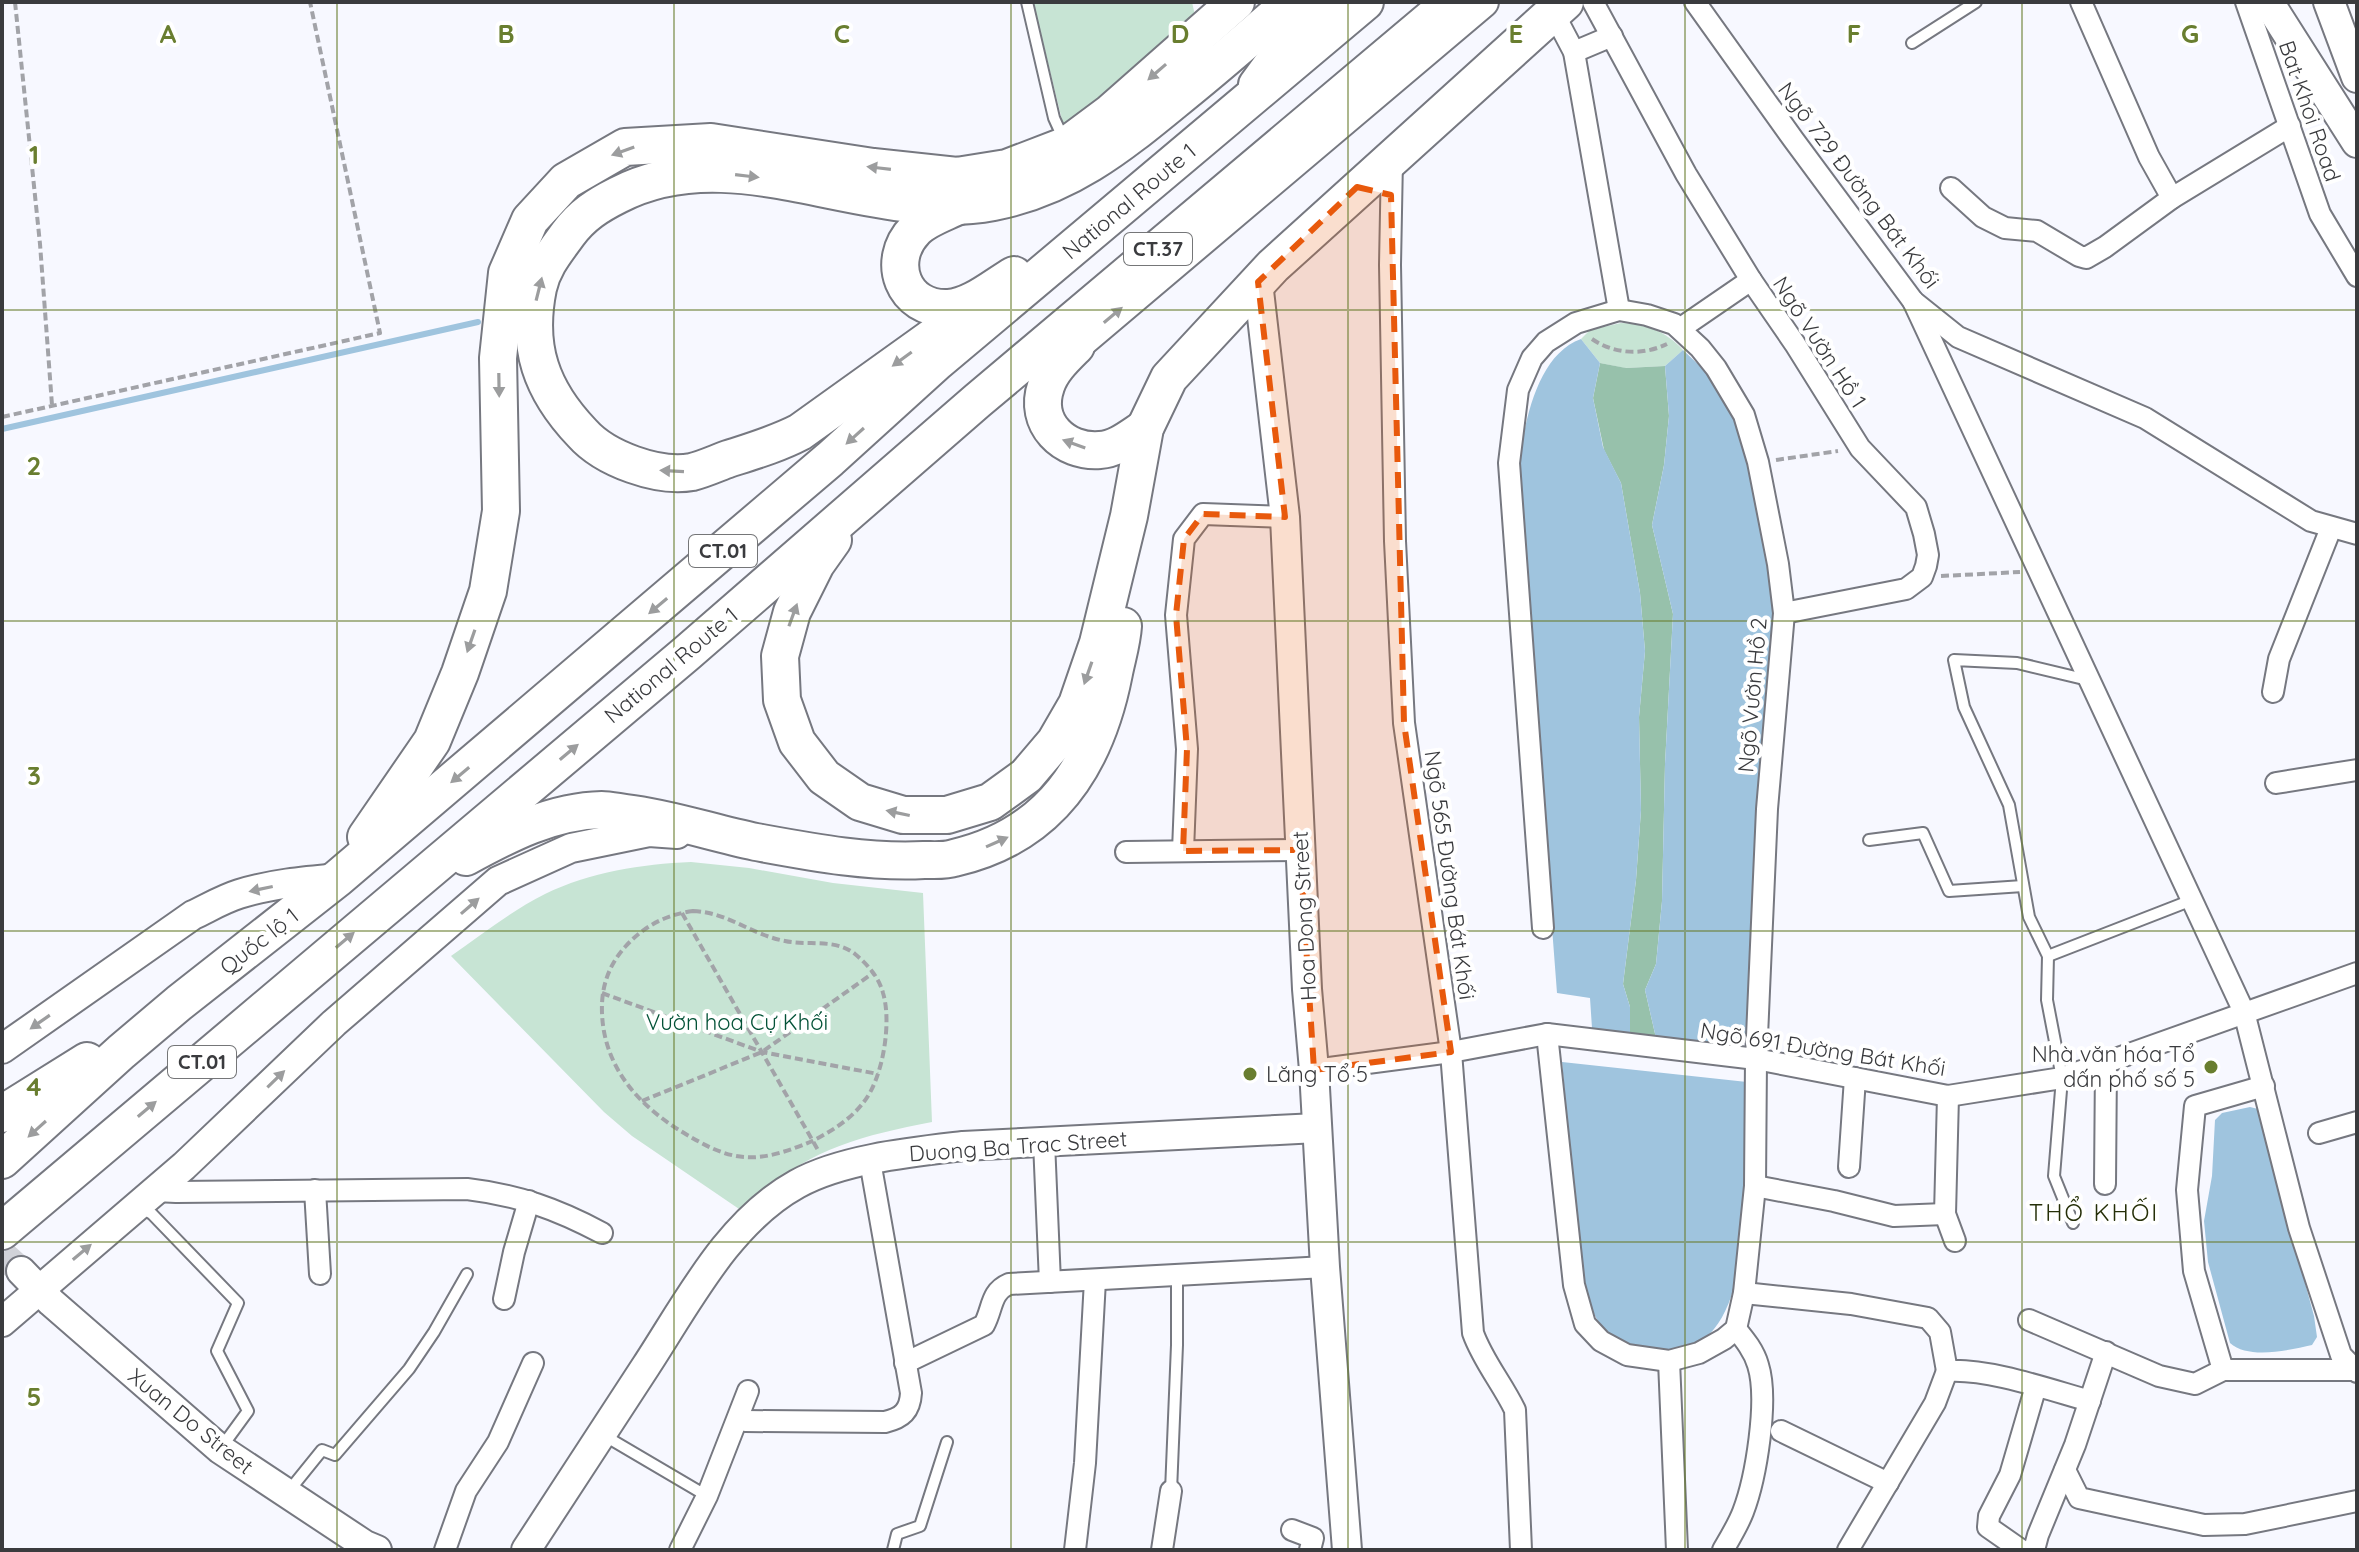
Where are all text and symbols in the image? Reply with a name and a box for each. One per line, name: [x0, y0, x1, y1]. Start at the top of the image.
text: A: [160, 17, 177, 50]
text: B: [497, 17, 515, 50]
text: C: [834, 17, 850, 50]
text: D: [1171, 17, 1189, 50]
text: E: [1509, 17, 1523, 50]
text: F: [1847, 17, 1861, 50]
text: G: [2181, 17, 2199, 50]
street label: Bat Khoi Road: [2273, 37, 2347, 185]
one-way arrow: [1147, 63, 1167, 80]
street label: Ngõ 729 Đường Bát Khối: [1772, 76, 1946, 294]
street label: National Route 1: [1056, 137, 1202, 265]
text: 1: [29, 138, 39, 171]
one-way arrow: [610, 145, 634, 158]
one-way arrow: [866, 161, 891, 174]
one-way arrow: [735, 170, 760, 183]
road number: CT.37: [1124, 233, 1192, 265]
street label: Ngõ Vườn Hồ 1: [1767, 271, 1873, 413]
one-way arrow: [533, 276, 545, 301]
one-way arrow: [1103, 307, 1123, 324]
one-way arrow: [891, 351, 912, 366]
one-way arrow: [492, 373, 505, 398]
one-way arrow: [846, 427, 865, 445]
one-way arrow: [1062, 437, 1086, 449]
text: 2: [27, 449, 41, 482]
one-way arrow: [659, 464, 684, 477]
road number: CT.01: [689, 535, 757, 567]
one-way arrow: [648, 597, 668, 614]
street label: National Route 1: [598, 601, 744, 729]
one-way arrow: [787, 603, 799, 627]
street label: Ngõ Vườn Hồ 2: [1731, 616, 1773, 774]
one-way arrow: [464, 629, 476, 653]
one-way arrow: [1081, 661, 1093, 685]
one-way arrow: [559, 744, 579, 761]
street label: Ngõ 565 Đường Bát Khối: [1419, 749, 1481, 1001]
text: 3: [27, 759, 41, 792]
one-way arrow: [450, 765, 470, 783]
one-way arrow: [886, 806, 911, 818]
street label: Hoa Dong Street: [1286, 830, 1322, 1002]
one-way arrow: [985, 836, 1009, 849]
one-way arrow: [248, 883, 273, 896]
one-way arrow: [459, 898, 479, 915]
street label: Quốc lộ 1: [214, 901, 304, 981]
one-way arrow: [335, 932, 355, 949]
park label: Vườn hoa Cự Khối: [646, 1008, 828, 1036]
one-way arrow: [29, 1014, 50, 1029]
street label: Ngõ 691 Đường Bát Khối: [1698, 1016, 1948, 1082]
place label: Nhà văn hóa Tổ dấn phố số 5: [2032, 1040, 2195, 1093]
road number: CT.01: [168, 1046, 236, 1078]
marker: Nhà văn hóa Tổ dấn phố số 5: [2202, 1058, 2220, 1076]
place label: Lăng Tổ 5: [1266, 1060, 1368, 1088]
marker: Lăng Tổ 5: [1241, 1065, 1259, 1083]
text: 4: [26, 1070, 42, 1103]
one-way arrow: [266, 1070, 285, 1089]
one-way arrow: [137, 1101, 157, 1118]
one-way arrow: [28, 1119, 47, 1137]
street label: Duong Ba Trac Street: [908, 1124, 1128, 1168]
district label: THỔ KHỐI: [2029, 1196, 2159, 1227]
one-way arrow: [73, 1244, 92, 1262]
street label: Xuan Do Street: [123, 1362, 259, 1480]
text: 5: [27, 1380, 41, 1413]

